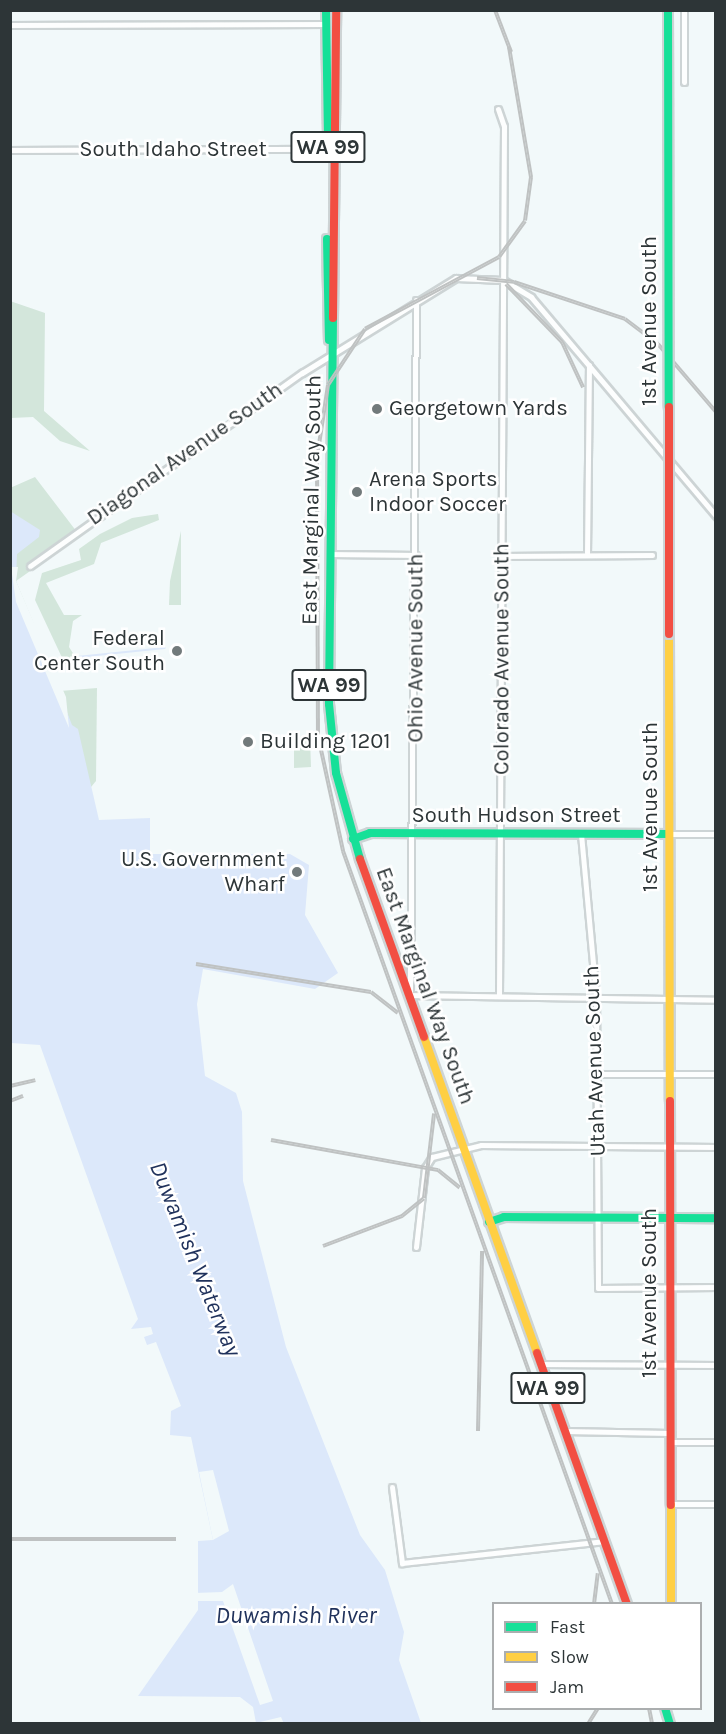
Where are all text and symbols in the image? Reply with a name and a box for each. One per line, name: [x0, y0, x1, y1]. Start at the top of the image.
road number: WA 99: [289, 129, 367, 165]
street label: South Idaho Street: [79, 137, 267, 163]
street label: 1st Avenue South: [637, 236, 663, 406]
street label: East Marginal Way South: [297, 375, 327, 625]
street label: Diagonal Avenue South: [82, 377, 288, 531]
place label: Georgetown Yards: [389, 396, 568, 422]
marker: Georgetown Yards: [370, 402, 384, 416]
place label: Arena Sports Indoor Soccer: [369, 466, 506, 518]
marker: Arena Sports Indoor Soccer: [350, 485, 364, 499]
street label: Colorado Avenue South: [489, 543, 515, 775]
street label: Ohio Avenue South: [403, 553, 429, 743]
place label: Federal Center South: [34, 625, 165, 676]
marker: Federal Center South: [170, 644, 184, 658]
road number: WA 99: [290, 667, 368, 703]
street label: 1st Avenue South: [638, 722, 664, 892]
place label: Building 1201: [260, 729, 391, 755]
marker: Building 1201: [241, 735, 255, 749]
street label: South Hudson Street: [412, 803, 620, 829]
place label: U.S. Government Wharf: [121, 846, 285, 897]
street label: East Marginal Way South: [370, 864, 480, 1108]
marker: U.S. Government Wharf: [290, 865, 304, 879]
street label: Utah Avenue South: [578, 965, 612, 1157]
water label: Duwamish Waterway: [143, 1157, 247, 1361]
street label: 1st Avenue South: [637, 1208, 663, 1378]
road number: WA 99: [509, 1370, 587, 1406]
water label: Duwamish River: [215, 1602, 377, 1630]
legend: [492, 1602, 702, 1710]
text: Fast: [550, 1616, 585, 1638]
text: Slow: [550, 1646, 589, 1668]
text: Jam: [550, 1676, 584, 1698]

